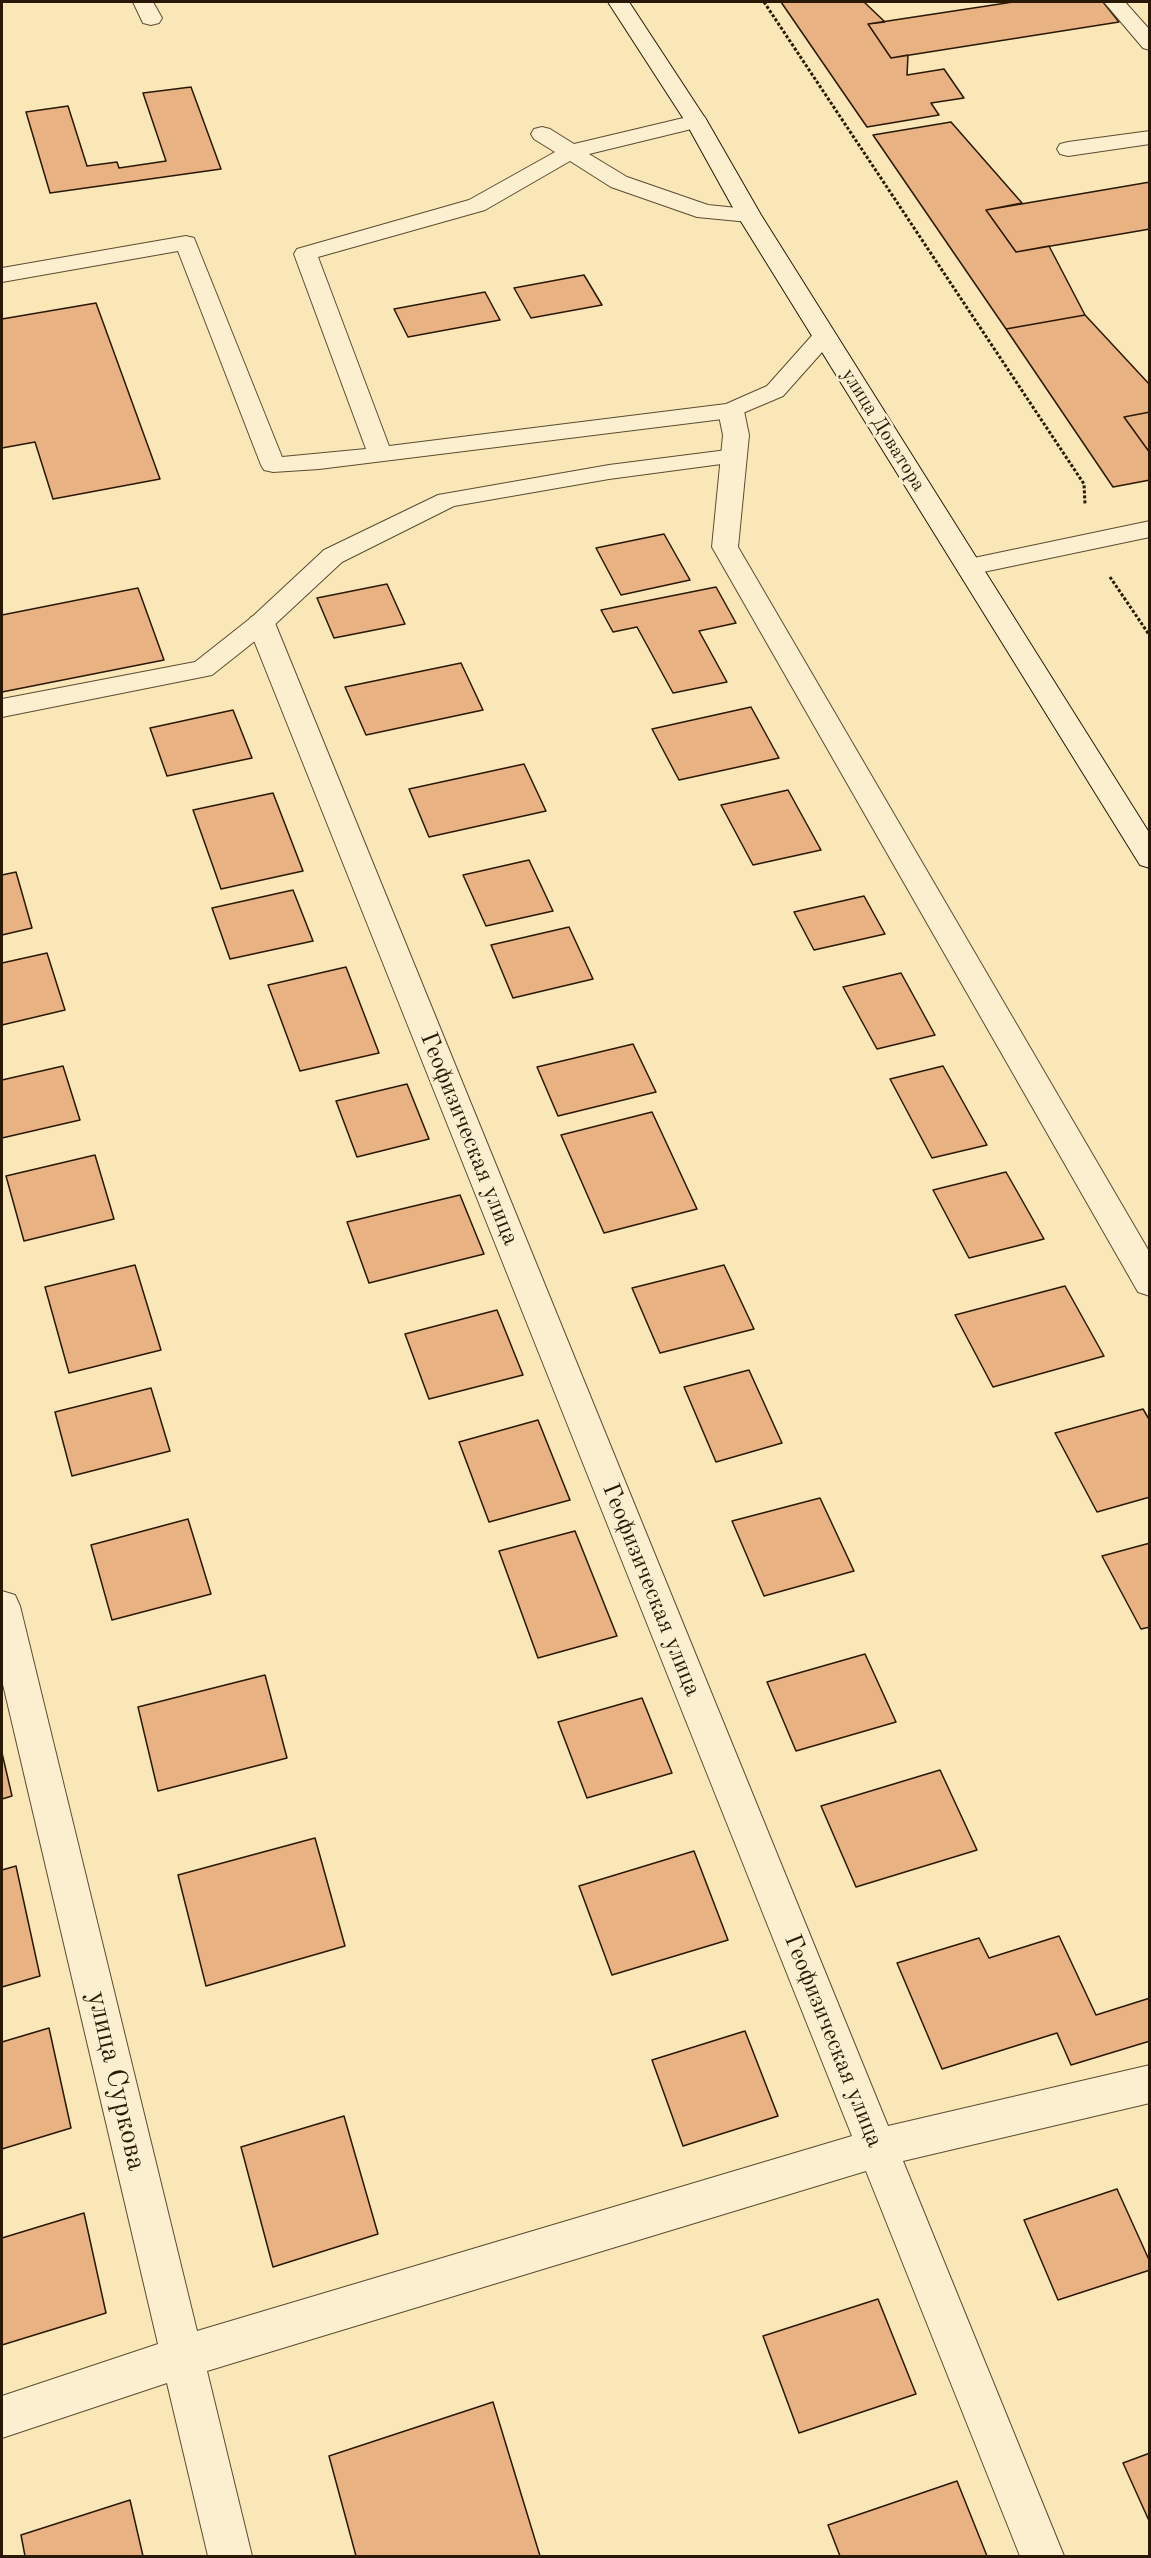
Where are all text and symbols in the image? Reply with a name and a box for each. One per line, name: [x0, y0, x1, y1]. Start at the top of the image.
street label: улица Доватора: [836, 364, 930, 496]
street label: Геофизическая улица: [413, 1028, 525, 1250]
street label: Геофизическая улица: [595, 1479, 707, 1701]
street label: Геофизическая улица: [777, 1930, 889, 2152]
street label: улица Суркова: [79, 1988, 153, 2174]

